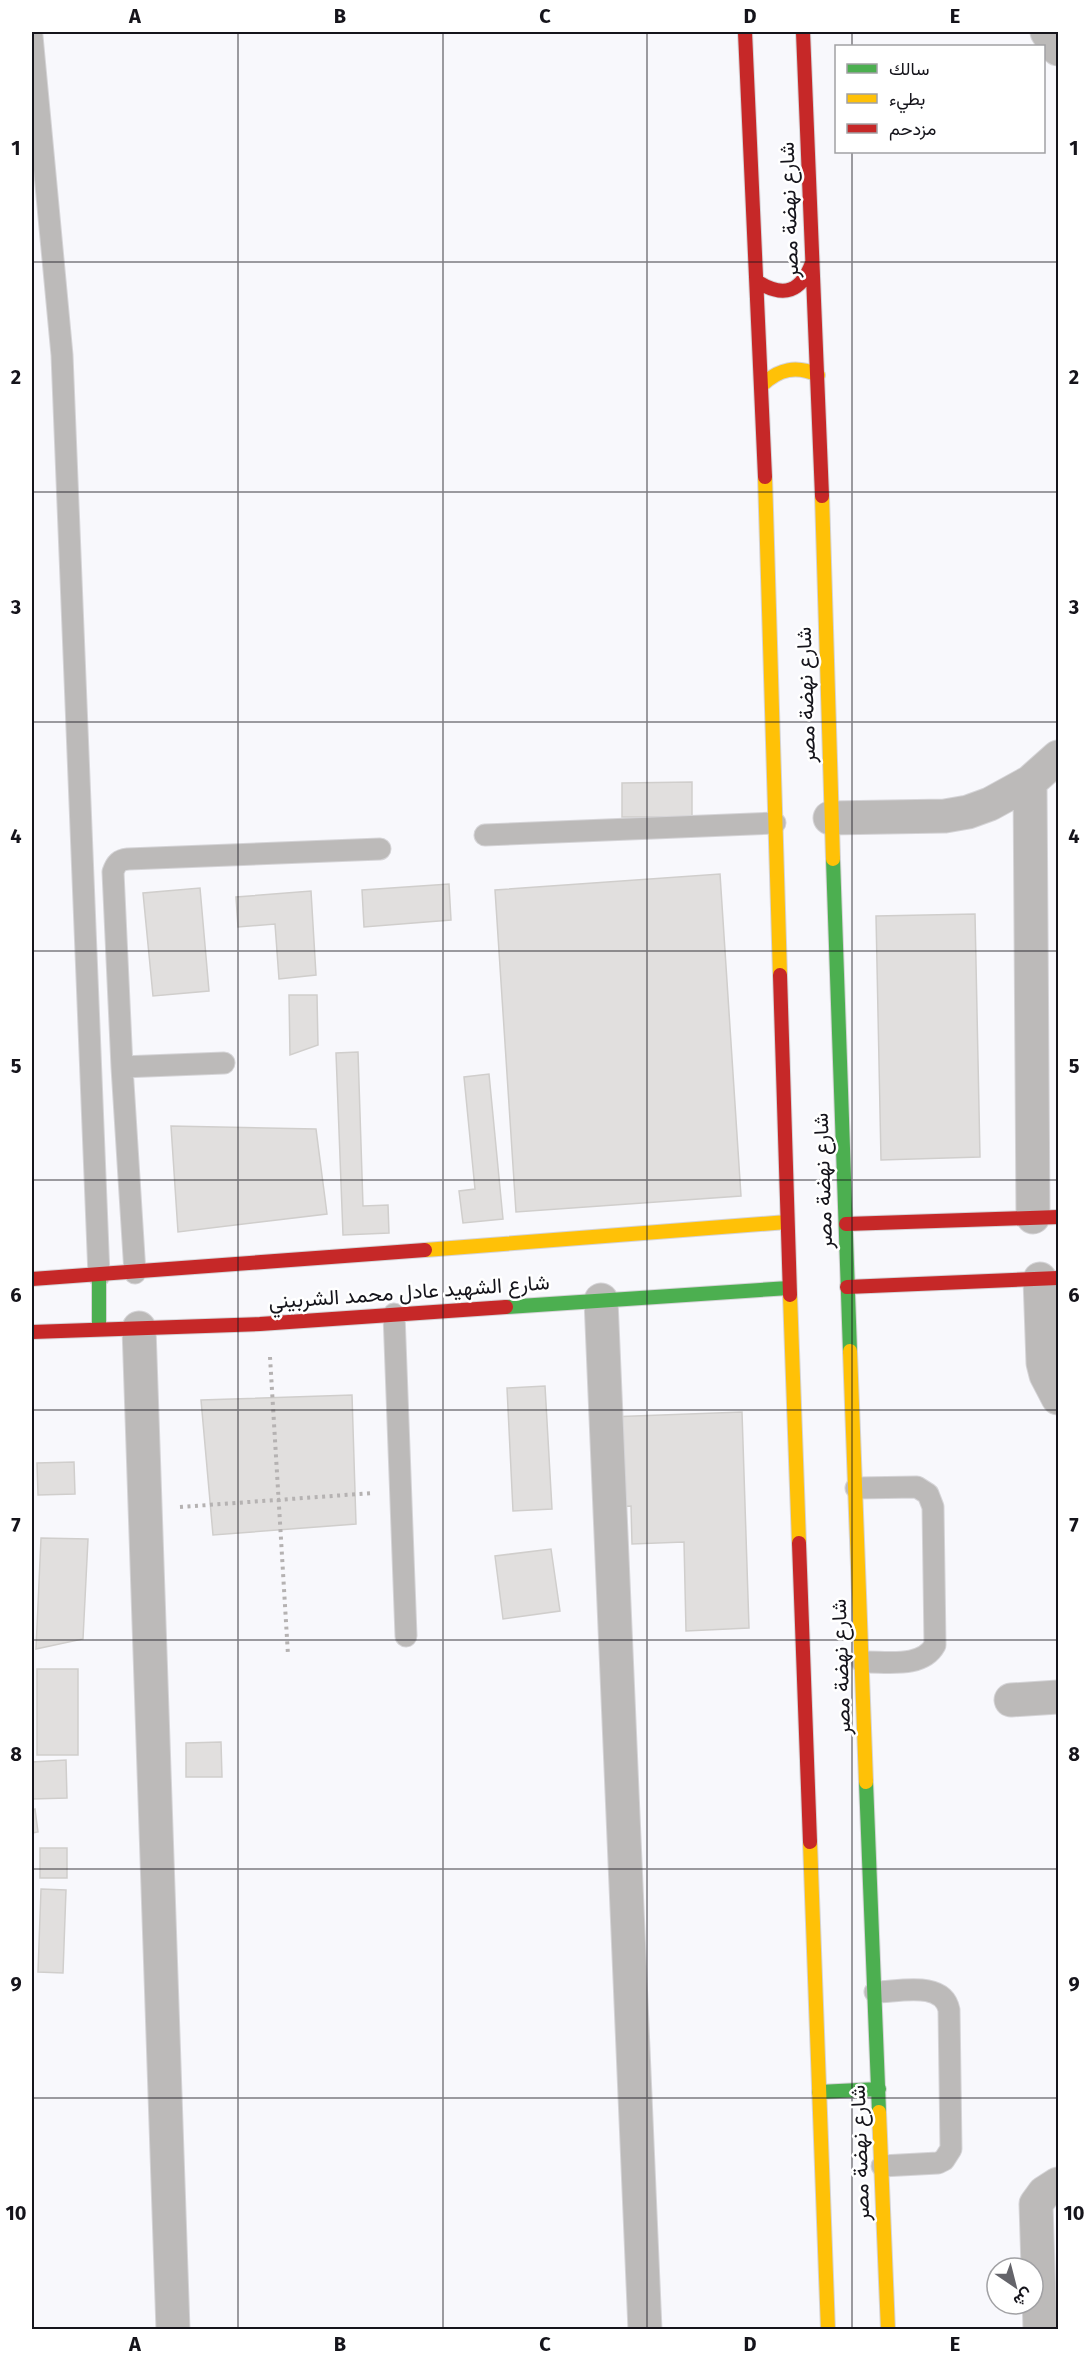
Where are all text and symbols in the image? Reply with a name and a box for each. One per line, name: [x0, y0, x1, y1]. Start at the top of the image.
text: A: [128, 4, 142, 28]
text: B: [334, 4, 346, 28]
text: C: [539, 4, 551, 28]
text: D: [743, 4, 757, 28]
text: E: [950, 4, 960, 28]
legend: [835, 45, 1045, 153]
text: سالك: [889, 58, 929, 80]
text: بطيء: [889, 88, 925, 114]
text: مزدحم: [889, 118, 936, 141]
text: 1: [11, 136, 21, 160]
text: 1: [1069, 136, 1079, 160]
street label: شارع نهضة مصر: [774, 141, 805, 279]
text: 2: [11, 365, 21, 389]
text: 2: [1069, 365, 1079, 389]
text: 3: [10, 595, 21, 619]
text: 3: [1068, 595, 1079, 619]
street label: شارع نهضة مصر: [791, 626, 822, 764]
text: 4: [10, 824, 22, 848]
text: 4: [1068, 824, 1080, 848]
text: 5: [11, 1054, 22, 1078]
text: 5: [1069, 1054, 1080, 1078]
street label: شارع نهضة مصر: [808, 1112, 839, 1250]
street label: شارع الشهيد عادل محمد الشربيني: [268, 1269, 551, 1319]
text: 6: [10, 1283, 22, 1307]
text: 6: [1068, 1283, 1080, 1307]
text: 7: [11, 1513, 21, 1537]
text: 7: [1069, 1513, 1079, 1537]
street label: شارع نهضة مصر: [826, 1598, 857, 1736]
text: 8: [10, 1742, 22, 1766]
text: 8: [1068, 1742, 1080, 1766]
text: 9: [10, 1972, 22, 1996]
text: 9: [1068, 1972, 1080, 1996]
street label: شارع نهضة مصر: [845, 2084, 876, 2222]
text: 10: [6, 2201, 26, 2225]
text: 10: [1064, 2201, 1084, 2225]
north arrow: [985, 2256, 1045, 2316]
text: ش: [1010, 2285, 1037, 2311]
text: A: [128, 2332, 142, 2356]
text: B: [334, 2332, 346, 2356]
text: C: [539, 2332, 551, 2356]
text: D: [743, 2332, 757, 2356]
text: E: [950, 2332, 960, 2356]

